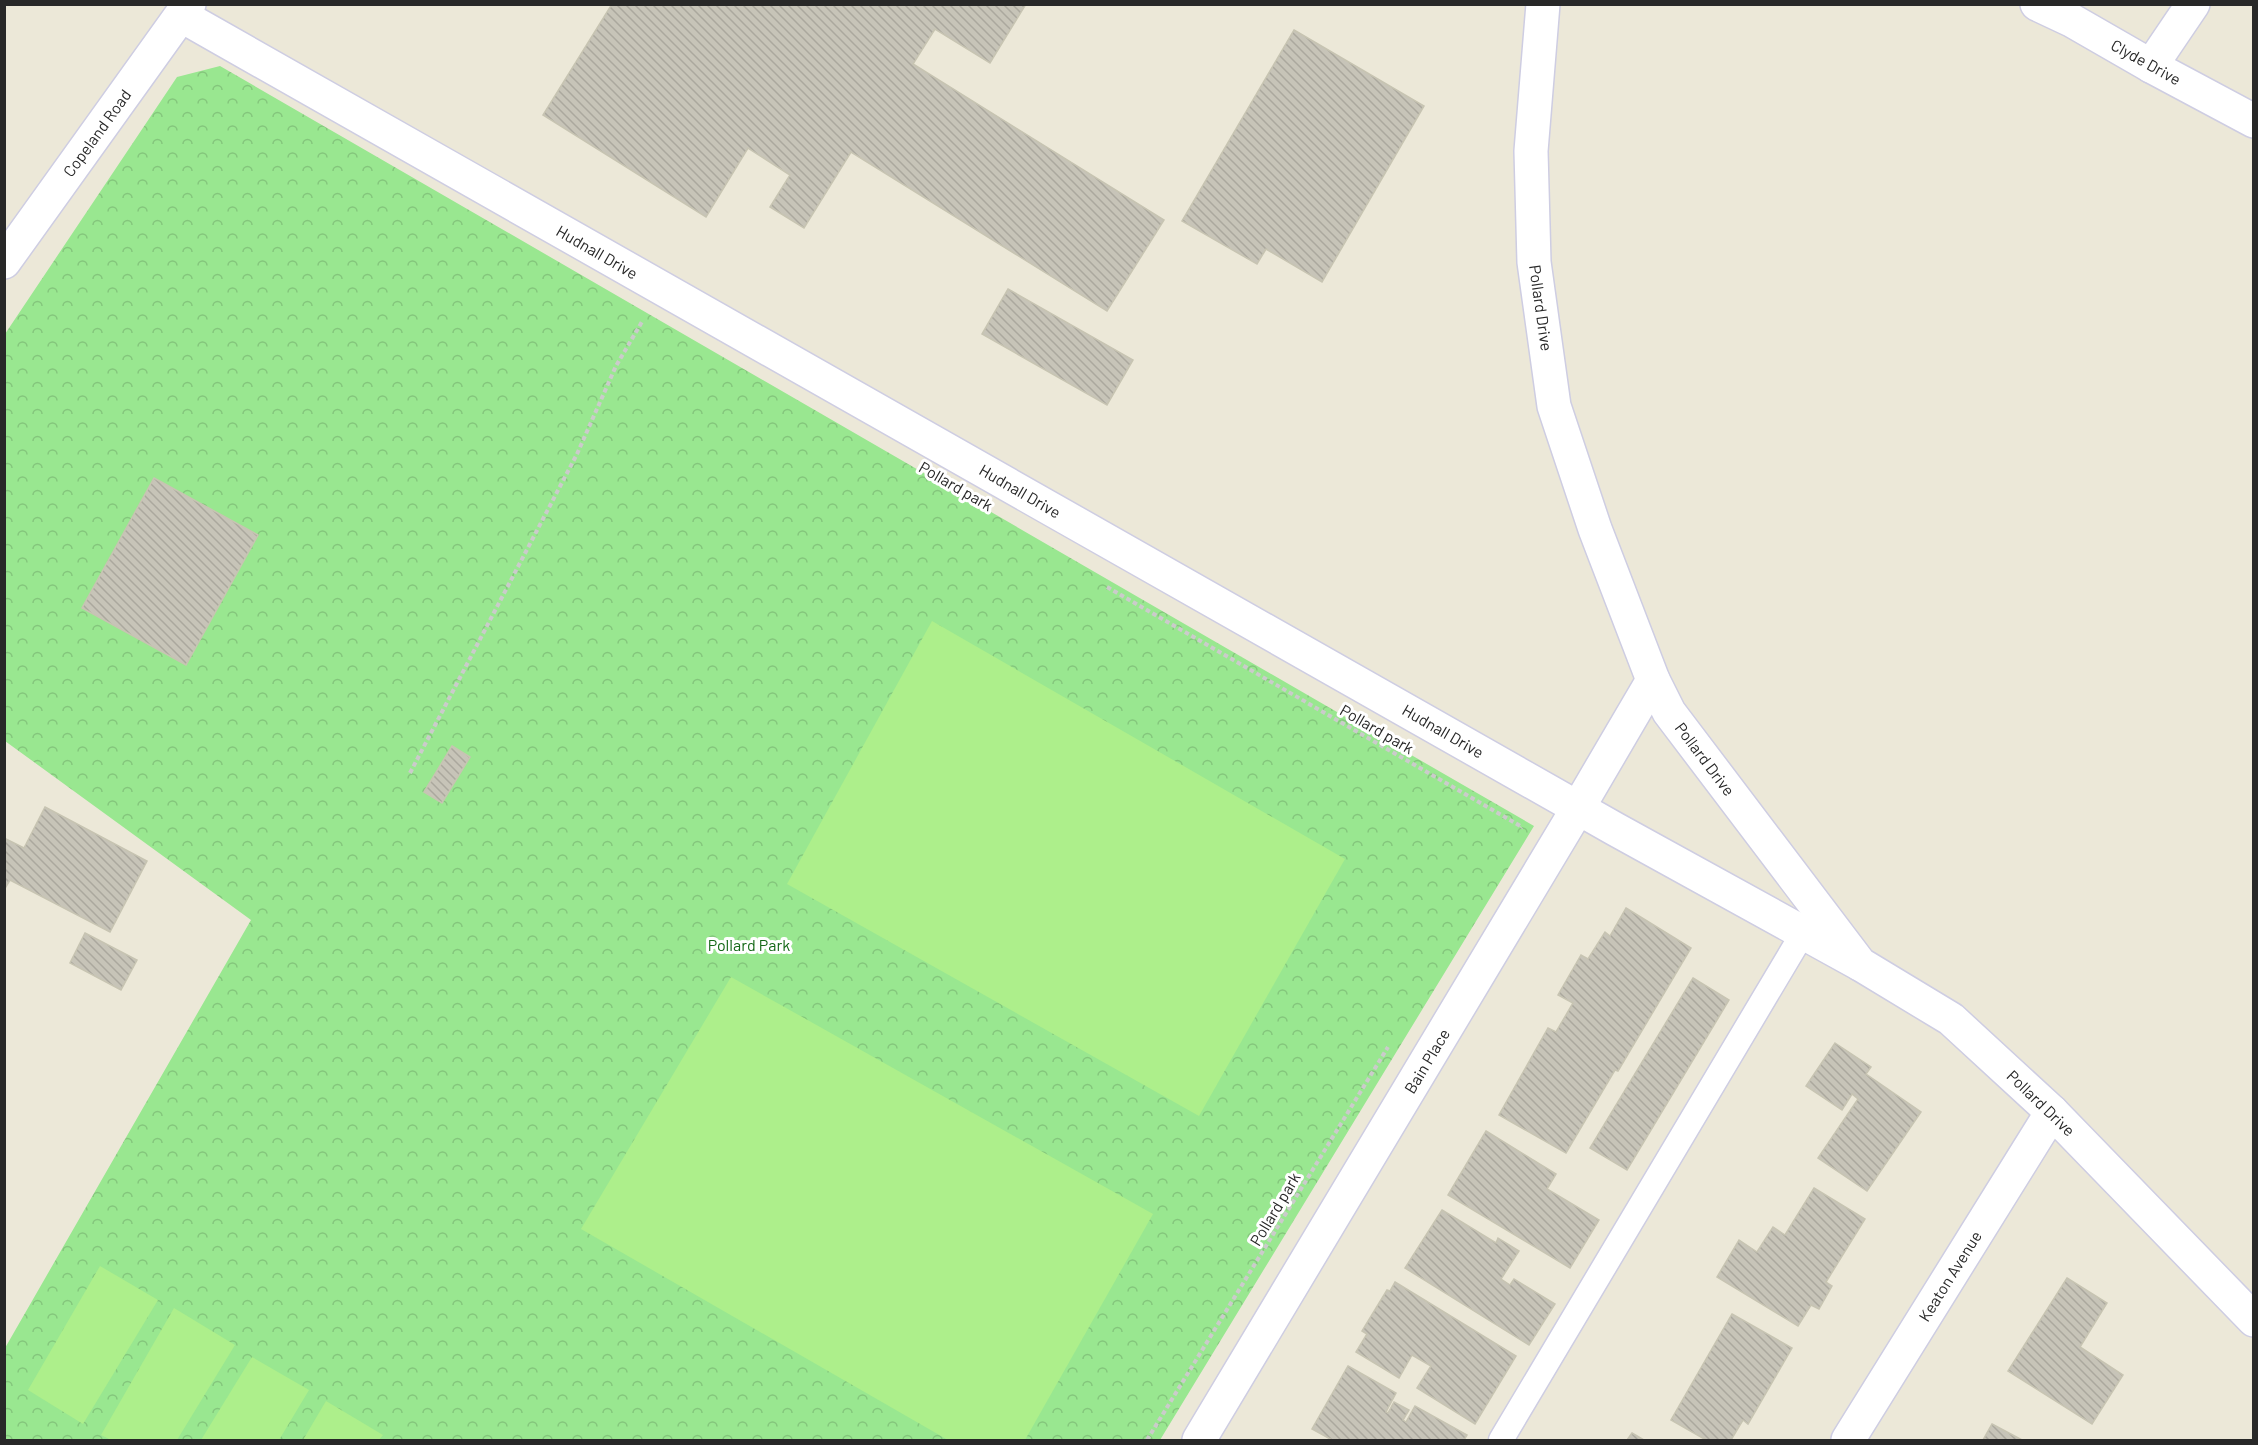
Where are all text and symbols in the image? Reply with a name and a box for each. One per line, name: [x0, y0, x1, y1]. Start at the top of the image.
street label: Clyde Drive: [2108, 35, 2184, 88]
street label: Copeland Road: [59, 85, 135, 180]
street label: Hudnall Drive: [553, 221, 641, 282]
street label: Pollard Drive: [1526, 264, 1557, 352]
street label: Pollard park: [916, 457, 996, 514]
street label: Hudnall Drive: [976, 460, 1064, 521]
street label: Pollard park: [1337, 700, 1417, 757]
street label: Hudnall Drive: [1399, 700, 1487, 761]
street label: Pollard Drive: [1672, 718, 1739, 799]
park label: Pollard Park: [708, 935, 790, 954]
street label: Bain Place: [1400, 1025, 1453, 1097]
street label: Pollard Drive: [2004, 1066, 2079, 1140]
street label: Pollard park: [1245, 1169, 1304, 1249]
street label: Keaton Avenue: [1914, 1227, 1985, 1324]

